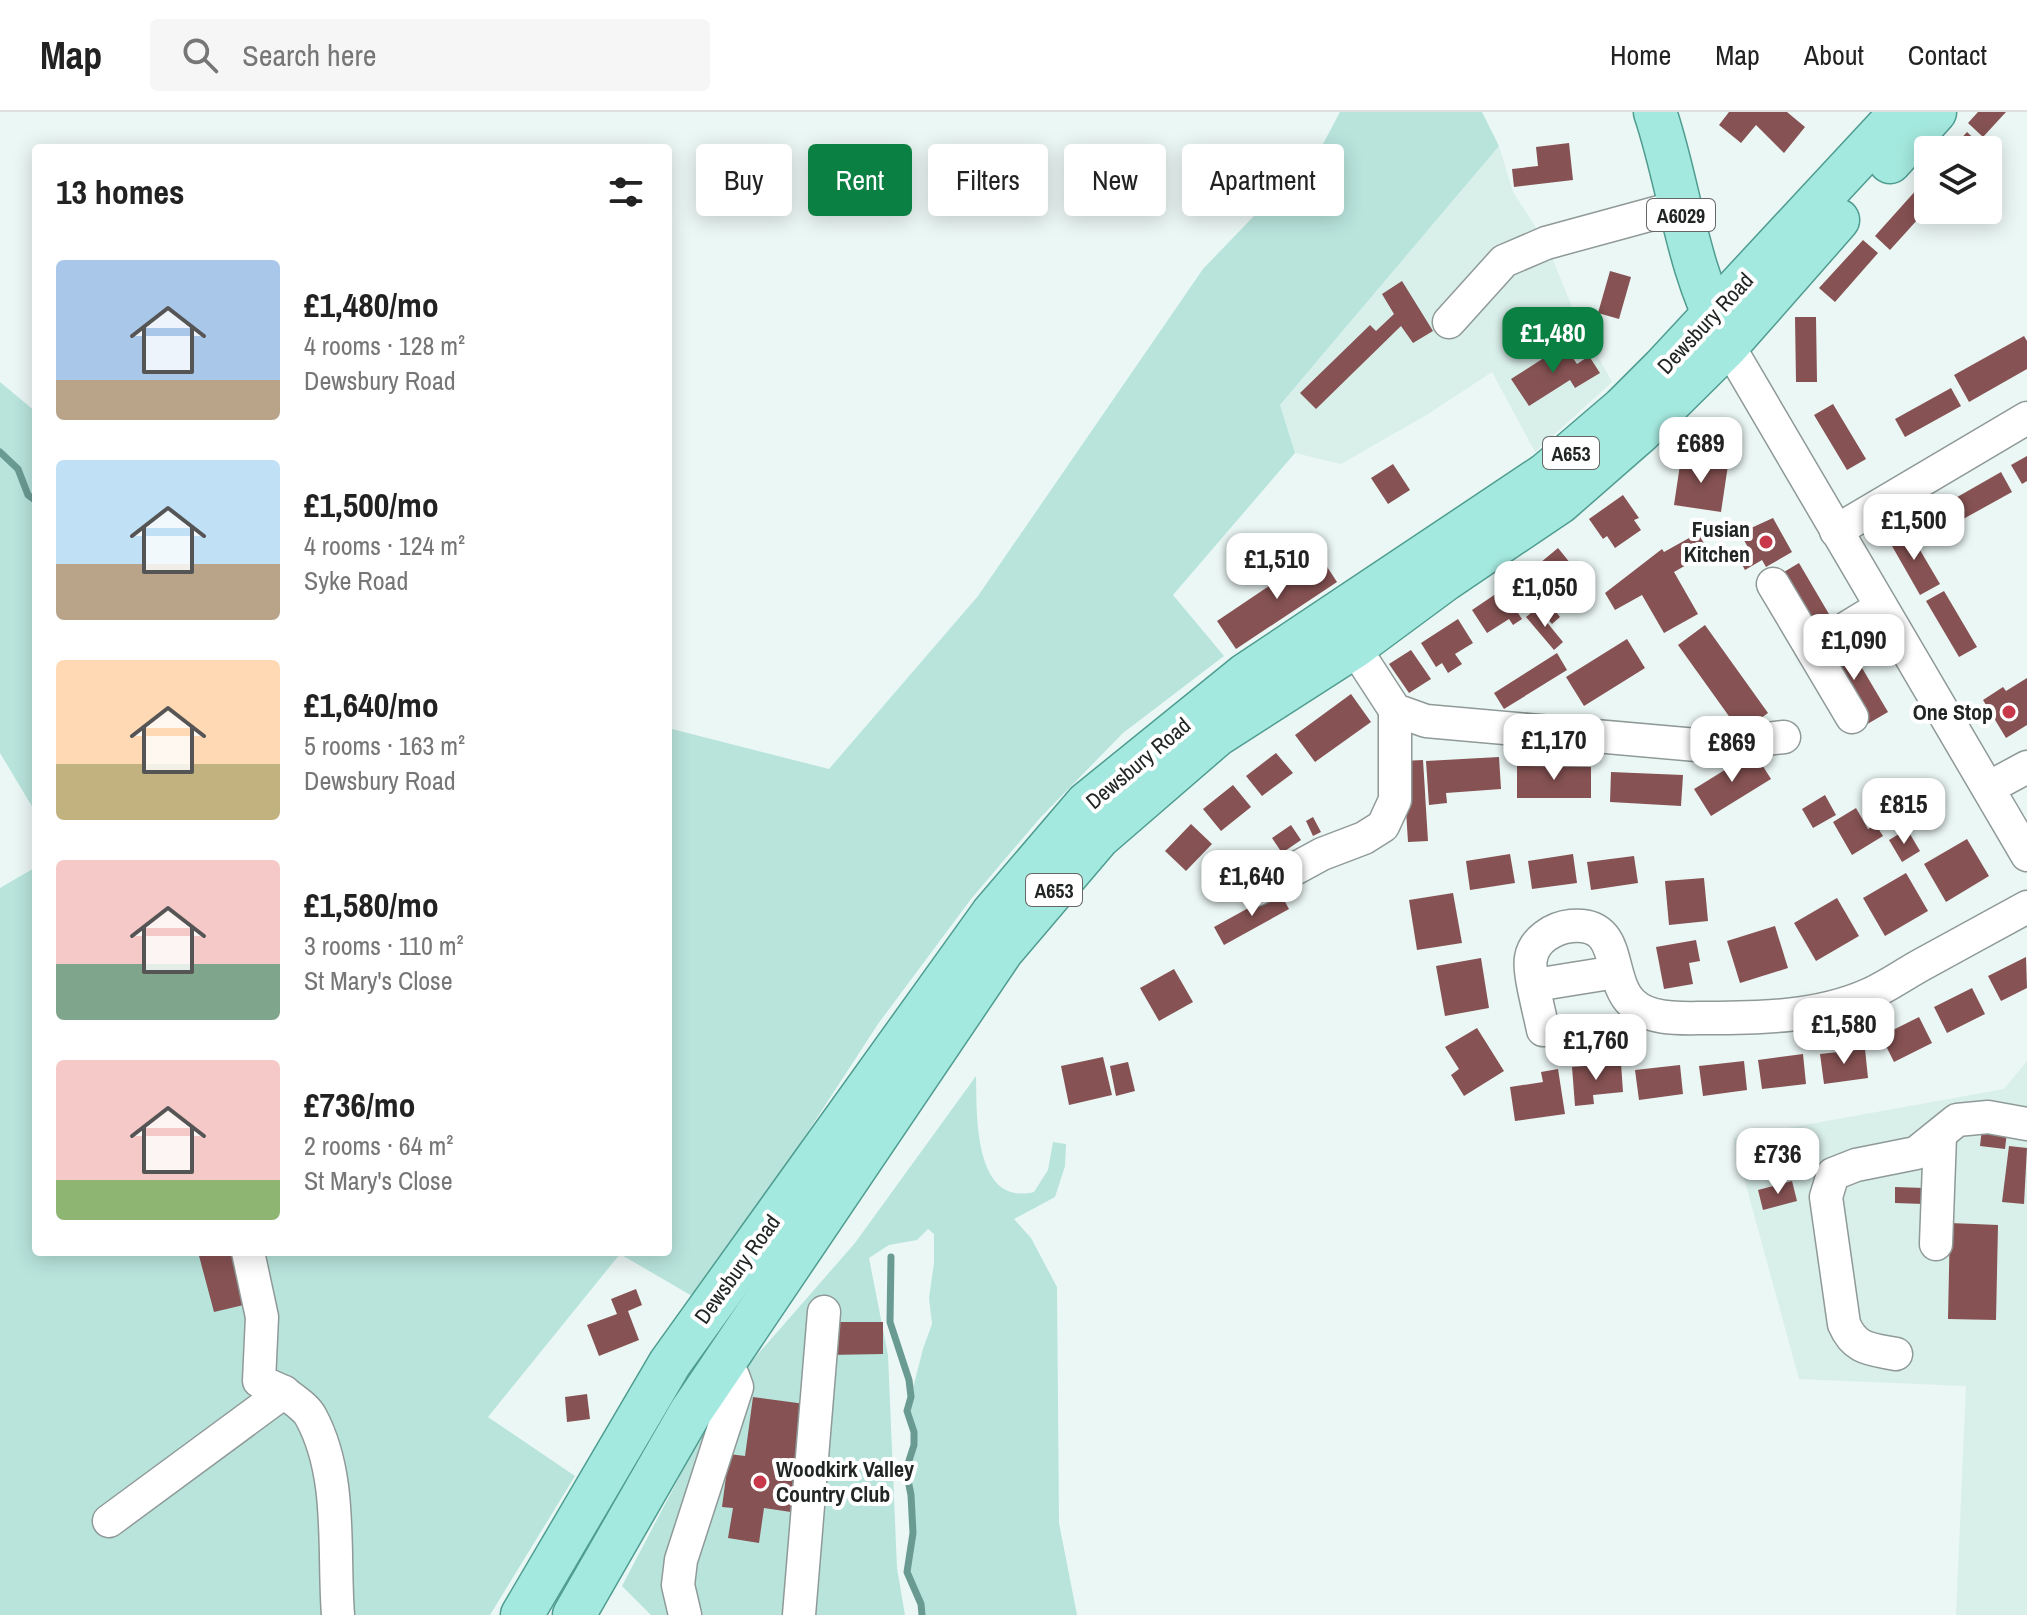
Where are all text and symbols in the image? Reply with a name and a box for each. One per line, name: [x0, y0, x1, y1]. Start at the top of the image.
search box: [150, 19, 710, 91]
text: Map: [40, 30, 102, 81]
icon: search: [178, 33, 222, 77]
text: Search here: [242, 35, 376, 75]
text: Home: [1610, 36, 1671, 74]
text: Map: [1715, 36, 1760, 74]
text: About: [1804, 36, 1864, 74]
text: Contact: [1908, 36, 1987, 74]
map controls: [1914, 136, 2002, 224]
button: layers: [1914, 136, 2002, 224]
chip: Buy: [696, 144, 792, 216]
chip: Rent: [808, 144, 912, 216]
chip: Filters: [928, 144, 1048, 216]
chip: New: [1064, 144, 1166, 216]
chip: Apartment: [1182, 144, 1344, 216]
text: 13 homes: [56, 169, 185, 215]
icon: filters: [604, 170, 648, 214]
road number: A6029: [1647, 199, 1715, 231]
street label: Dewsbury Road: [1650, 266, 1760, 380]
text: £1,480/mo: [304, 282, 439, 328]
icon: home: [120, 292, 216, 388]
pin: £1,480: [1488, 307, 1618, 375]
text: £1,480: [1520, 315, 1586, 350]
text: 4 rooms · 128 m²: [304, 328, 465, 363]
text: Dewsbury Road: [304, 363, 456, 398]
pin: £689: [1654, 417, 1748, 485]
text: £689: [1677, 425, 1725, 460]
road number: A653: [1543, 437, 1599, 469]
text: £1,500/mo: [304, 482, 439, 528]
icon: home: [120, 492, 216, 588]
pin: £1,500: [1849, 494, 1979, 562]
text: £1,500: [1881, 502, 1947, 537]
place label: Fusian Kitchen: [1684, 514, 1750, 569]
text: 4 rooms · 124 m²: [304, 528, 465, 563]
pin: £1,510: [1212, 533, 1342, 601]
marker: Fusian Kitchen: [1757, 533, 1775, 551]
text: £1,510: [1244, 541, 1310, 576]
pin: £1,050: [1480, 561, 1610, 629]
text: Syke Road: [304, 563, 408, 598]
text: £1,050: [1512, 569, 1578, 604]
pin: £1,090: [1789, 614, 1919, 682]
text: £1,090: [1821, 622, 1887, 657]
text: £1,640/mo: [304, 682, 439, 728]
icon: home: [120, 692, 216, 788]
place label: One Stop: [1913, 697, 1993, 727]
marker: One Stop: [2000, 703, 2018, 721]
street label: Dewsbury Road: [1079, 710, 1197, 816]
pin: £1,170: [1489, 714, 1619, 782]
pin: £869: [1685, 716, 1779, 784]
text: £1,170: [1521, 722, 1587, 757]
text: £869: [1708, 724, 1756, 759]
text: 5 rooms · 163 m²: [304, 728, 465, 763]
text: Dewsbury Road: [304, 763, 456, 798]
pin: £815: [1857, 778, 1951, 846]
text: £815: [1880, 786, 1928, 821]
pin: £1,640: [1187, 850, 1317, 918]
text: £1,640: [1219, 858, 1285, 893]
road number: A653: [1026, 874, 1082, 906]
text: £1,580/mo: [304, 882, 439, 928]
icon: home: [120, 892, 216, 988]
text: 3 rooms · 110 m²: [304, 928, 464, 963]
text: St Mary's Close: [304, 963, 453, 998]
pin: £1,580: [1779, 998, 1909, 1066]
text: £1,580: [1811, 1006, 1877, 1041]
pin: £1,760: [1531, 1014, 1661, 1082]
text: £1,760: [1563, 1022, 1629, 1057]
text: £736/mo: [304, 1082, 416, 1128]
icon: home: [120, 1092, 216, 1188]
text: 2 rooms · 64 m²: [304, 1128, 453, 1163]
pin: £736: [1731, 1128, 1825, 1196]
text: £736: [1754, 1136, 1802, 1171]
text: St Mary's Close: [304, 1163, 453, 1198]
street label: Dewsbury Road: [687, 1208, 787, 1330]
place label: Woodkirk Valley Country Club: [776, 1454, 914, 1509]
marker: Woodkirk Valley Country Club: [751, 1473, 769, 1491]

